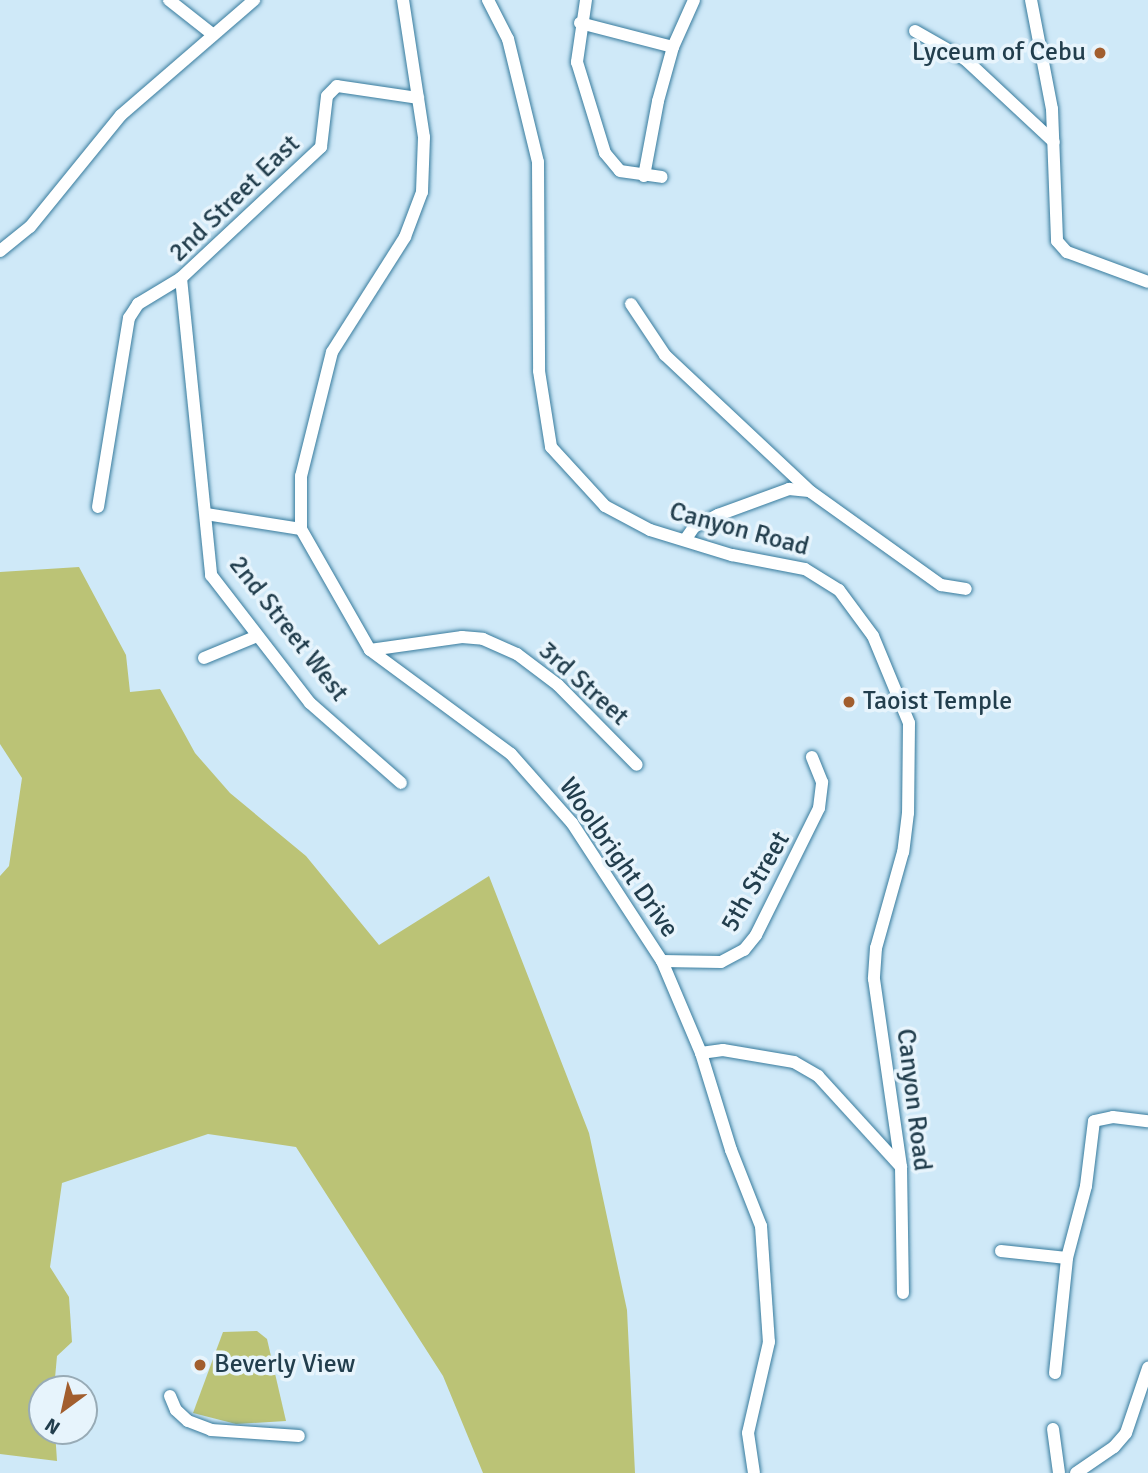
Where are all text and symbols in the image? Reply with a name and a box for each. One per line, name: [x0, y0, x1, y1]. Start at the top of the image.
place label: Lyceum of Cebu: [912, 37, 1086, 69]
marker: Lyceum of Cebu: [1092, 45, 1108, 61]
street label: 2nd Street East: [163, 129, 307, 269]
street label: Canyon Road: [666, 496, 812, 564]
street label: 2nd Street West: [222, 550, 354, 708]
street label: 3rd Street: [531, 635, 635, 733]
place label: Taoist Temple: [863, 686, 1012, 718]
marker: Taoist Temple: [841, 694, 857, 710]
street label: Woolbright Drive: [551, 772, 685, 944]
street label: 5th Street: [715, 826, 797, 938]
street label: Canyon Road: [889, 1027, 937, 1173]
place label: Beverly View: [214, 1349, 355, 1381]
marker: Beverly View: [192, 1357, 208, 1373]
north arrow: [28, 1375, 98, 1445]
text: N: [41, 1412, 65, 1440]

